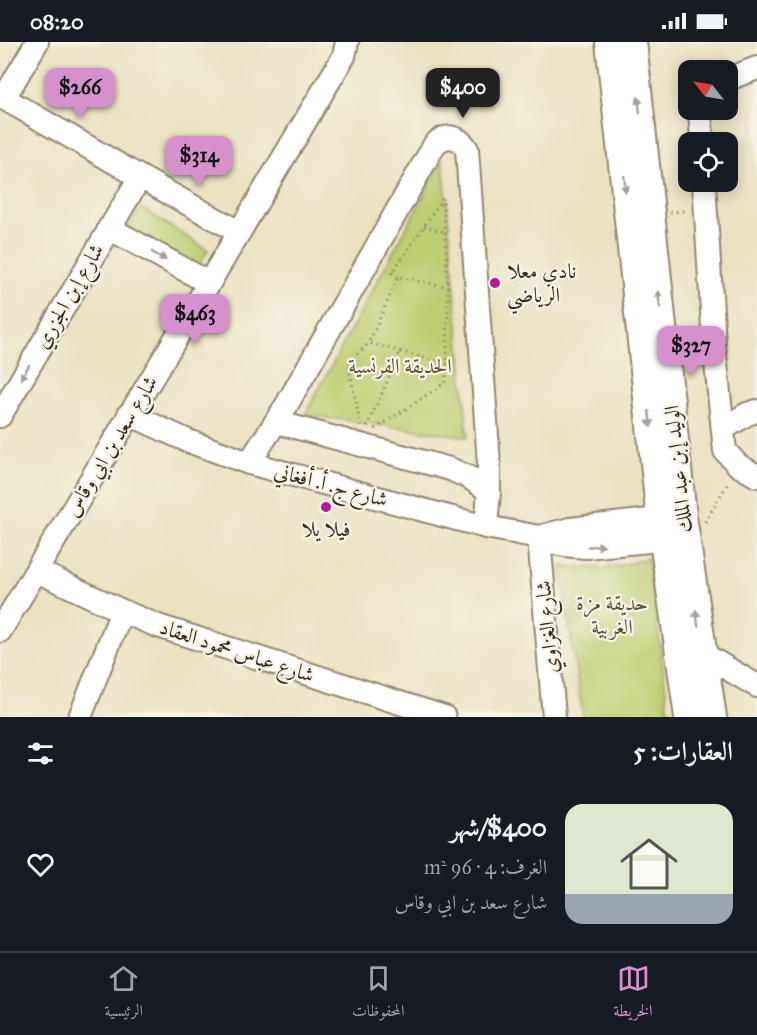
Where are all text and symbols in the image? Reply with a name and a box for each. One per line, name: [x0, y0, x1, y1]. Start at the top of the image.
text: 08:20: [30, 8, 84, 35]
north arrow: [678, 60, 738, 120]
map controls: [678, 60, 738, 192]
pin: $266: [44, 68, 116, 119]
pin: $400: [427, 68, 499, 119]
text: $266: [59, 75, 101, 99]
text: $400: [440, 75, 486, 99]
one-way arrow: [634, 95, 644, 114]
button: locate: [678, 132, 738, 192]
pin: $314: [163, 136, 235, 187]
text: $314: [179, 143, 219, 167]
one-way arrow: [621, 174, 630, 193]
street label: شارع إبن الجزري: [29, 239, 114, 356]
one-way arrow: [151, 251, 168, 261]
place label: نادي معلا الرياضي: [507, 258, 576, 315]
marker: نادي معلا الرياضي: [488, 276, 502, 290]
one-way arrow: [654, 289, 664, 308]
pin: $463: [159, 294, 231, 345]
text: $463: [174, 301, 216, 325]
pin: $327: [655, 326, 727, 377]
text: $327: [671, 333, 711, 357]
park label: الحديقة الفرنسية: [348, 353, 452, 379]
one-way arrow: [20, 364, 30, 381]
street label: شارع سعد بن ابي وقاس: [59, 371, 168, 524]
street label: الوليد إبن عبد الملك: [658, 404, 699, 534]
one-way arrow: [646, 410, 655, 429]
street label: شارع ج. أ. أفغاني: [270, 455, 391, 518]
marker: فيلا يلا: [319, 500, 333, 514]
place label: فيلا يلا: [302, 516, 350, 542]
one-way arrow: [586, 541, 605, 551]
street label: شارع الغزاوي: [530, 579, 569, 675]
park label: حديقة مزة الغربية: [576, 590, 648, 640]
one-way arrow: [693, 608, 702, 627]
street label: شارع عباس محمود العقاد: [155, 614, 318, 693]
text: العقارات: 5: [633, 735, 733, 767]
icon: filters: [24, 737, 57, 770]
text: $400/شهر: [450, 811, 547, 843]
icon: home: [613, 828, 685, 900]
icon: heart: [24, 848, 57, 881]
text: الغرف: 4 · 96 m²: [424, 855, 547, 879]
text: شارع سعد بن ابي وقاس: [395, 890, 547, 914]
tab: الرئيسية: [104, 962, 143, 1026]
tab: المحفوظات: [352, 962, 405, 1026]
tab: الخريطة: [614, 962, 653, 1026]

